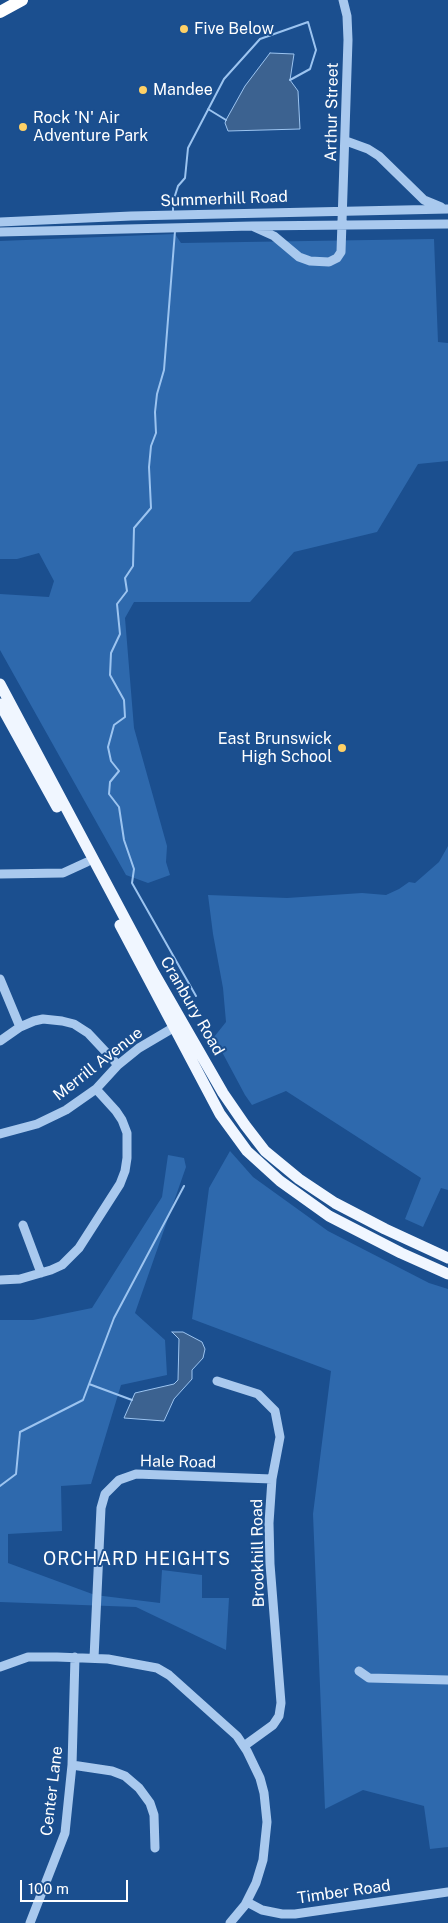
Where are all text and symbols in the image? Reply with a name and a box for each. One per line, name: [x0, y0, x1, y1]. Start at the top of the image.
place label: Five Below: [194, 19, 274, 39]
marker: Five Below: [178, 23, 190, 35]
street label: Arthur Street: [322, 62, 342, 162]
place label: Mandee: [153, 80, 213, 100]
marker: Mandee: [137, 84, 149, 96]
place label: Rock 'N' Air Adventure Park: [33, 108, 148, 146]
marker: Rock 'N' Air Adventure Park: [17, 121, 29, 133]
street label: Summerhill Road: [160, 187, 288, 211]
place label: East Brunswick High School: [218, 729, 332, 767]
marker: East Brunswick High School: [336, 742, 348, 754]
street label: Cranbury Road: [156, 953, 228, 1059]
street label: Merrill Avenue: [50, 1023, 146, 1105]
street label: Hale Road: [140, 1452, 216, 1472]
street label: Brookhill Road: [247, 1499, 269, 1607]
district label: ORCHARD HEIGHTS: [41, 1548, 233, 1570]
street label: Center Lane: [37, 1745, 67, 1837]
scale bar: [22, 1870, 130, 1902]
street label: Timber Road: [296, 1876, 392, 1908]
text: 100 m: [28, 1880, 69, 1897]

